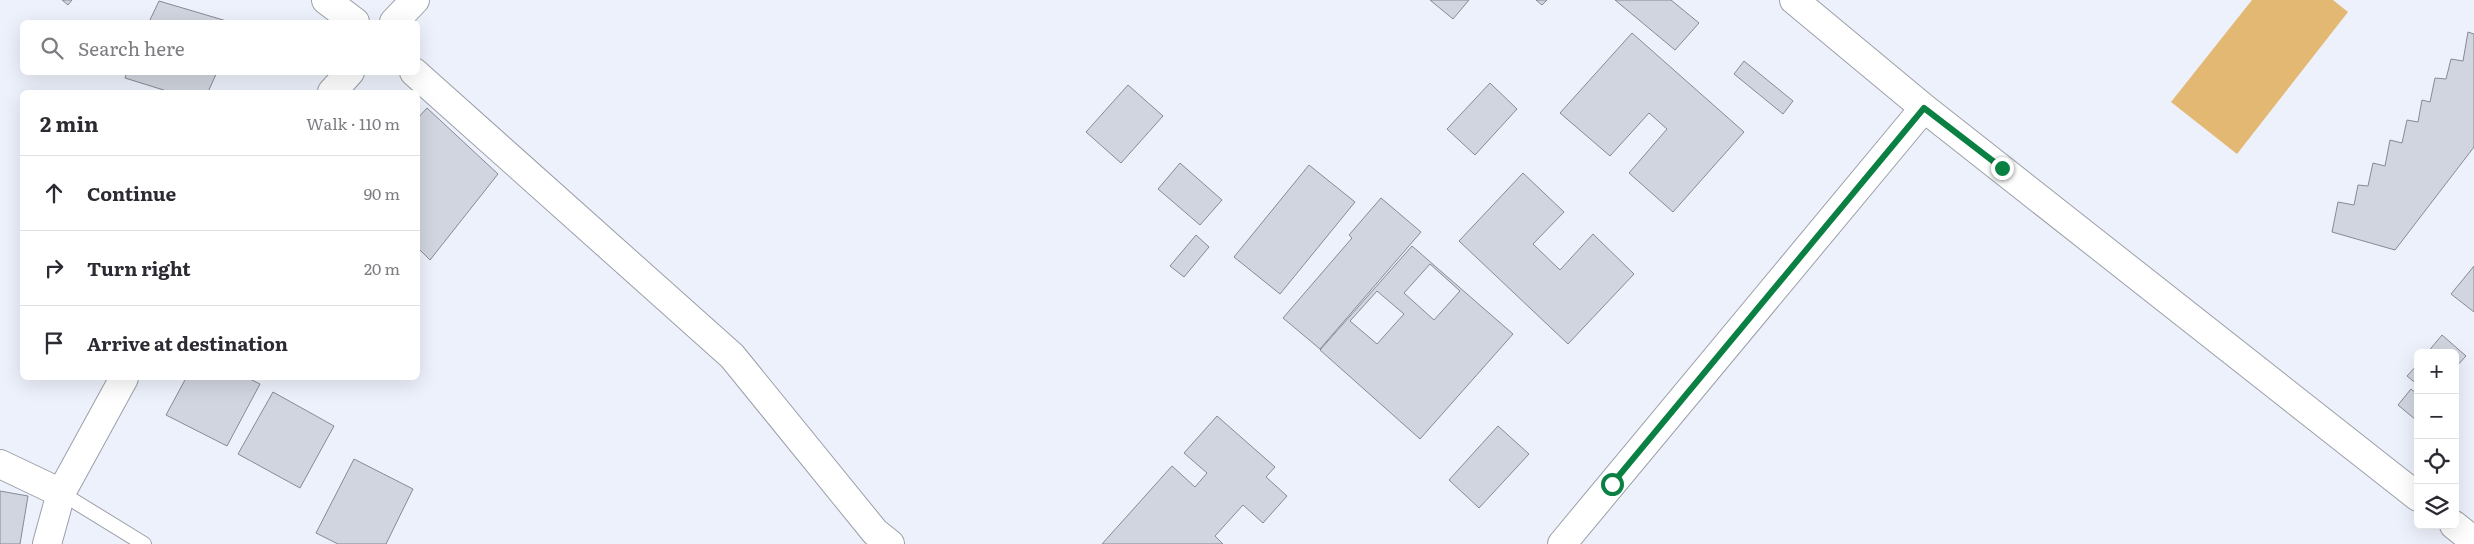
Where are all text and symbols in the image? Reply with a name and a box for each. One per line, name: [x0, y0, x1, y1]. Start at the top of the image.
search box: [20, 20, 420, 75]
icon: search: [38, 34, 66, 62]
text: Search here: [78, 34, 185, 62]
text: 2 min: [40, 107, 99, 138]
text: Walk · 110 m: [306, 111, 400, 135]
route end: [1991, 157, 2014, 180]
icon: ahead: [40, 179, 68, 207]
text: Continue: [87, 179, 176, 207]
text: 90 m: [364, 181, 400, 205]
icon: right: [40, 254, 68, 282]
text: Turn right: [87, 254, 191, 282]
text: 20 m: [364, 256, 400, 280]
icon: arrive: [40, 329, 68, 357]
text: Arrive at destination: [87, 329, 288, 357]
map controls: [2414, 349, 2459, 529]
button: +: [2414, 349, 2459, 394]
button: −: [2414, 394, 2459, 439]
button: locate: [2414, 439, 2459, 484]
route start: [1601, 473, 1624, 496]
button: layers: [2414, 484, 2459, 529]

